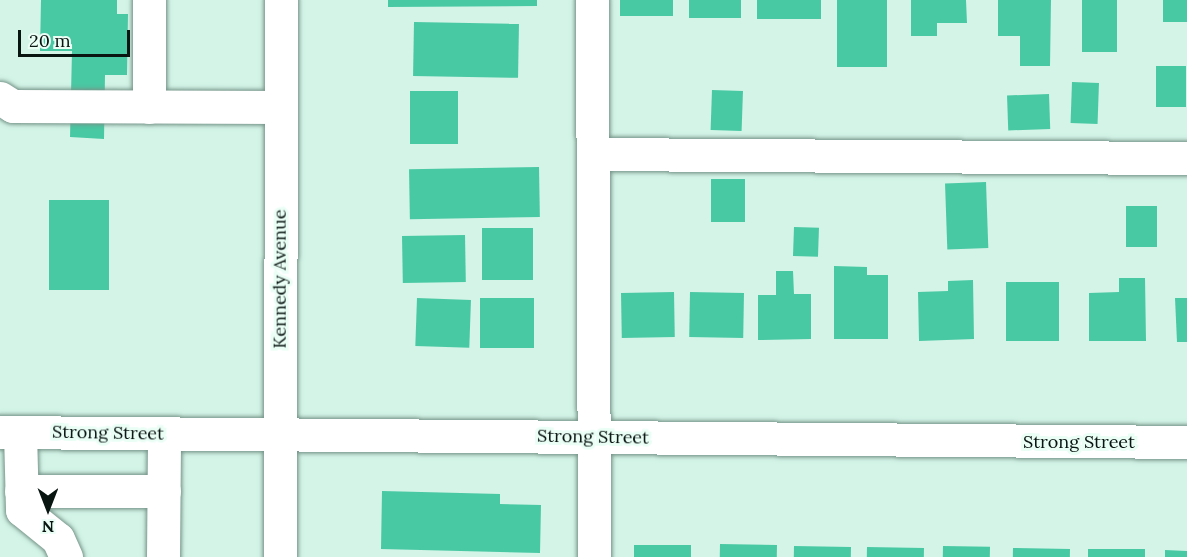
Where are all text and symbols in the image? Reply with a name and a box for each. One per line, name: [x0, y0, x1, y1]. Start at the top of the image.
scale bar: [21, 18, 134, 56]
text: 20 m: [29, 29, 71, 52]
street label: Kennedy Avenue: [269, 209, 291, 349]
street label: Strong Street: [52, 421, 164, 445]
street label: Strong Street: [537, 425, 649, 449]
street label: Strong Street: [1023, 431, 1135, 453]
north arrow: [18, 479, 78, 539]
text: N: [42, 517, 54, 537]

